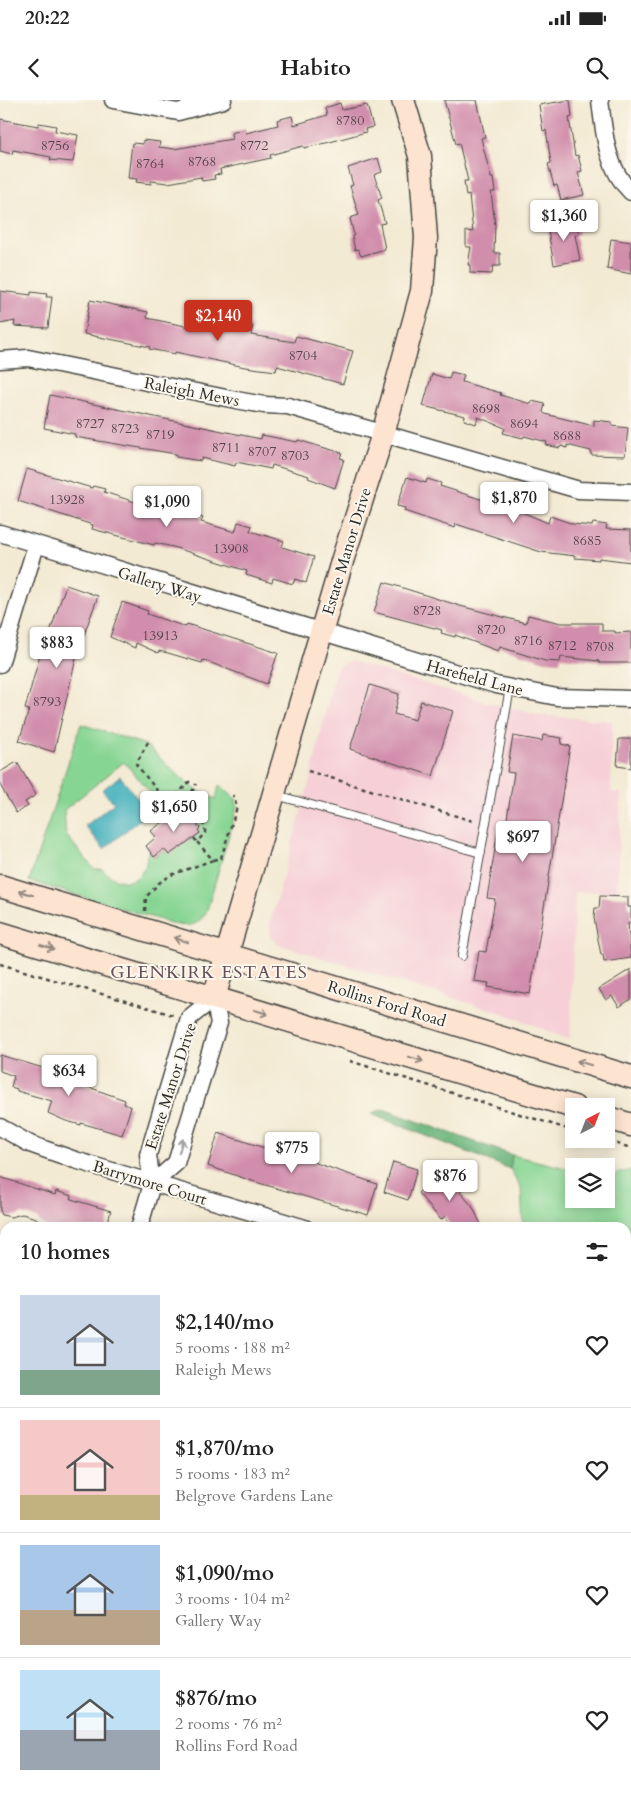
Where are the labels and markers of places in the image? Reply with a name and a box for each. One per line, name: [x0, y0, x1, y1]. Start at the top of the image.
pin: $1,360: [523, 200, 605, 242]
pin: $2,140: [177, 300, 259, 342]
pin: $1,870: [473, 482, 555, 524]
pin: $1,090: [126, 486, 208, 528]
pin: $883: [27, 626, 87, 669]
pin: $1,650: [133, 790, 215, 833]
pin: $697: [493, 820, 553, 863]
pin: $634: [39, 1054, 99, 1097]
pin: $775: [262, 1132, 322, 1174]
pin: $876: [420, 1160, 480, 1202]

